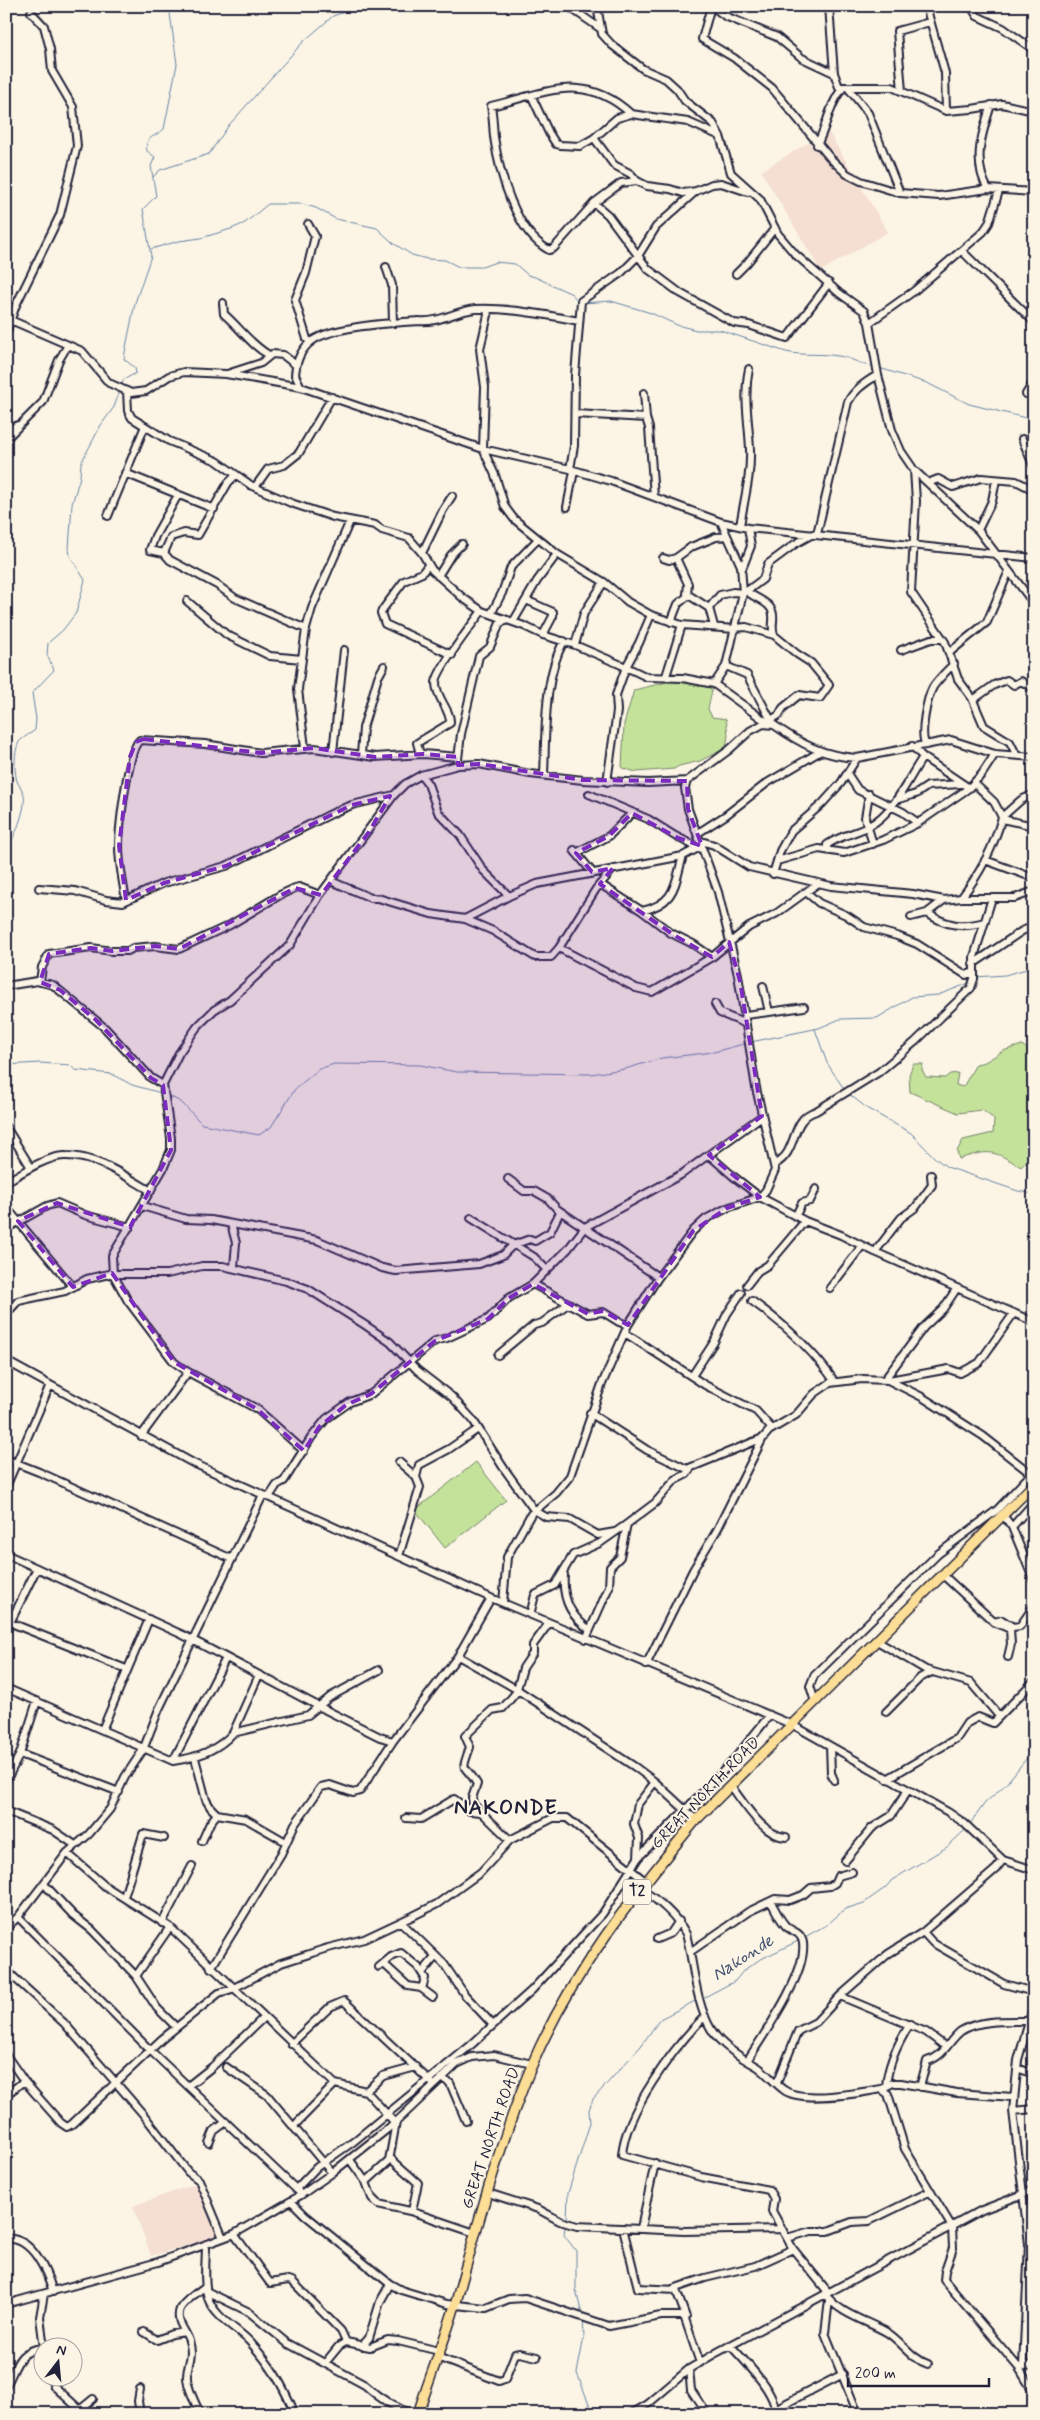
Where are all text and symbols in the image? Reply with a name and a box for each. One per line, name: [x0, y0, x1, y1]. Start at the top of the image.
street label: GREAT NORTH ROAD: [647, 1732, 765, 1854]
district label: NAKONDE: [454, 1794, 558, 1822]
road number: T2: [623, 1880, 651, 1904]
water label: Nakonde: [707, 1929, 779, 1987]
street label: GREAT NORTH ROAD: [457, 2064, 525, 2212]
north arrow: [32, 2338, 82, 2388]
text: N: [54, 2341, 68, 2360]
scale bar: [848, 2355, 989, 2387]
text: 200 m: [855, 2364, 896, 2384]

